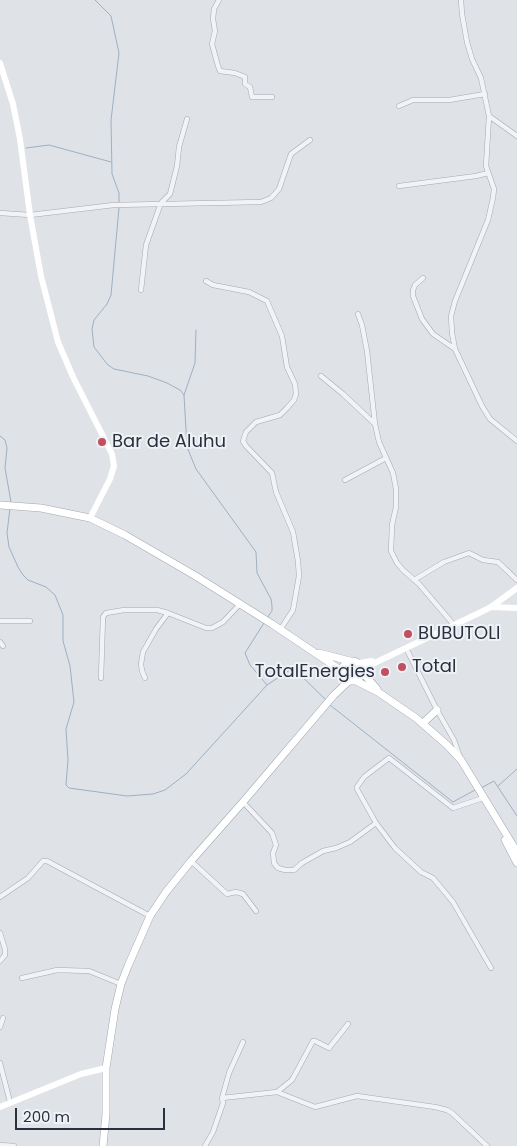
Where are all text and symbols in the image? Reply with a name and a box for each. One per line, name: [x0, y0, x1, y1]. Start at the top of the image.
place label: Bar de Aluhu: [112, 431, 226, 453]
marker: Bar de Aluhu: [96, 436, 108, 448]
place label: BUBUTOLI: [418, 623, 500, 645]
marker: BUBUTOLI: [402, 628, 414, 640]
place label: Total: [412, 656, 456, 678]
place label: TotalEnergies: [255, 661, 375, 683]
marker: Total: [396, 661, 408, 673]
marker: TotalEnergies: [379, 666, 391, 678]
scale bar: [18, 1098, 168, 1130]
text: 200 m: [23, 1106, 70, 1127]

